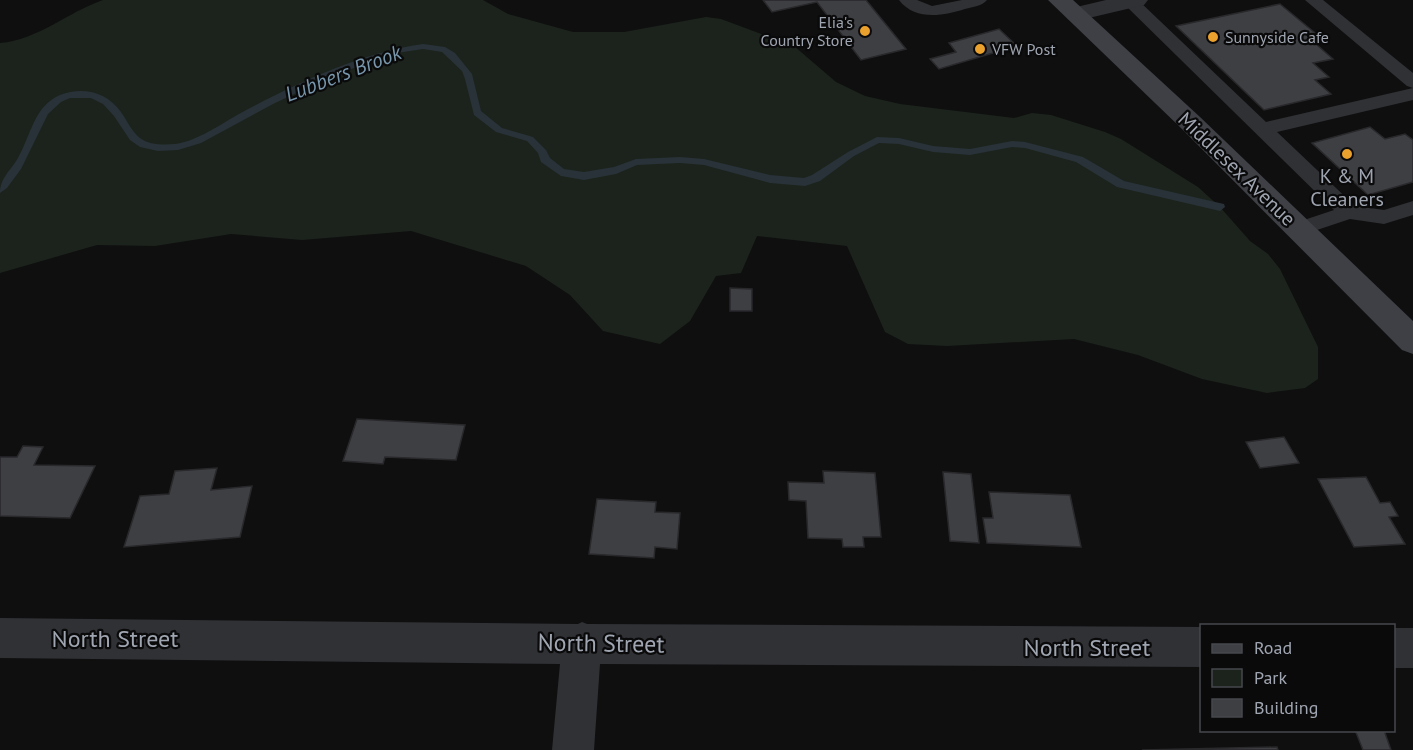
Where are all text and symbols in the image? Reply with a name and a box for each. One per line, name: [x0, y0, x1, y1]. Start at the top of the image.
place label: Elia's Country Store: [761, 12, 853, 50]
marker: Elia's Country Store: [858, 24, 872, 38]
place label: Sunnyside Cafe: [1225, 27, 1329, 47]
marker: Sunnyside Cafe: [1206, 30, 1220, 44]
water label: Lubbers Brook: [281, 38, 406, 108]
place label: VFW Post: [991, 39, 1056, 59]
marker: VFW Post: [973, 42, 987, 56]
street label: Middlesex Avenue: [1173, 106, 1301, 232]
marker: K & M Cleaners: [1340, 147, 1354, 161]
place label: K & M Cleaners: [1310, 163, 1384, 212]
street label: North Street: [52, 623, 178, 654]
legend: [1200, 624, 1395, 732]
street label: North Street: [537, 626, 665, 660]
street label: North Street: [1024, 632, 1150, 663]
text: Road: [1254, 636, 1292, 659]
text: Park: [1254, 666, 1287, 689]
text: Building: [1254, 696, 1318, 719]

